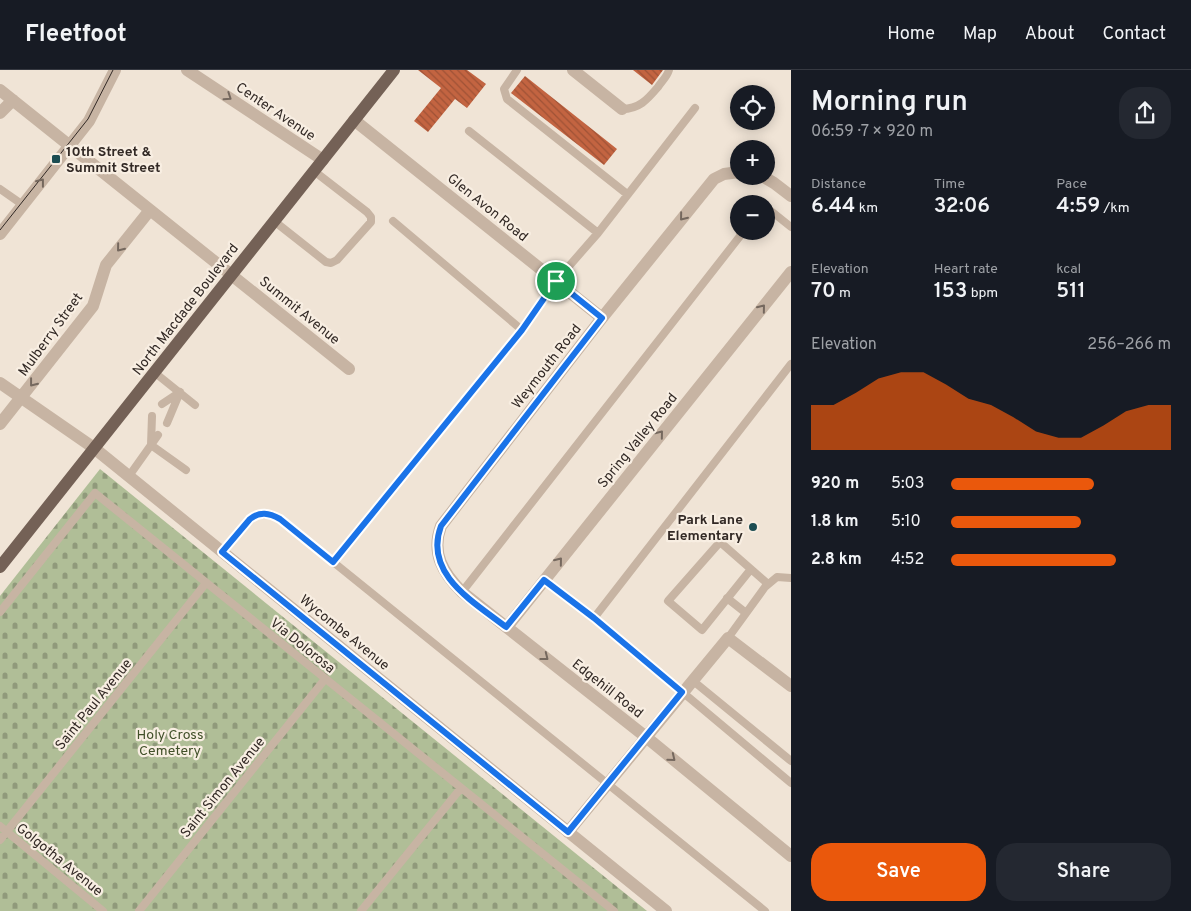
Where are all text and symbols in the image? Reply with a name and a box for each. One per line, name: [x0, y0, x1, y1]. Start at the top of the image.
text: Fleetfoot: [25, 20, 127, 50]
text: Home: [887, 23, 935, 46]
text: Map: [963, 23, 997, 46]
text: About: [1025, 23, 1074, 46]
text: Contact: [1102, 23, 1166, 46]
street label: Center Avenue: [232, 79, 318, 145]
map controls: [730, 85, 775, 240]
button: locate: [730, 85, 775, 130]
text: Morning run: [811, 85, 968, 121]
button: share: [1119, 87, 1171, 139]
one-way arrow: [222, 91, 232, 100]
text: 06:59 · 7 × 920 m: [811, 122, 933, 142]
button: +: [730, 140, 775, 185]
place label: 10th Street & Summit Street: [66, 144, 161, 177]
marker: 10th Street & Summit Street: [50, 153, 62, 165]
street label: Glen Avon Road: [443, 170, 531, 246]
text: Distance: [811, 176, 866, 193]
text: Time: [934, 176, 965, 193]
text: Pace: [1056, 176, 1087, 193]
one-way arrow: [35, 179, 44, 188]
text: 6.44: [811, 193, 855, 220]
text: 32:06: [934, 193, 990, 220]
text: 4:59: [1056, 193, 1100, 220]
button: −: [730, 195, 775, 240]
text: km: [855, 200, 878, 217]
text: /km: [1100, 200, 1130, 217]
one-way arrow: [680, 212, 689, 221]
street label: North Macdade Boulevard: [129, 241, 243, 379]
one-way arrow: [117, 242, 125, 251]
pin: [535, 260, 577, 302]
text: Elevation: [811, 261, 869, 278]
text: Heart rate: [934, 261, 998, 278]
text: kcal: [1056, 261, 1081, 278]
icon: arrive: [542, 267, 570, 295]
street label: Summit Avenue: [255, 274, 343, 349]
text: 70: [811, 278, 836, 305]
text: 153: [934, 278, 967, 305]
text: 511: [1056, 278, 1086, 305]
text: m: [836, 285, 851, 302]
text: bpm: [967, 285, 998, 302]
street label: Mulberry Street: [15, 290, 87, 380]
one-way arrow: [757, 305, 765, 314]
street label: Weymouth Road: [509, 321, 585, 413]
text: Elevation: [811, 335, 877, 355]
text: 256–266 m: [1087, 335, 1171, 355]
one-way arrow: [30, 377, 38, 386]
street label: Spring Valley Road: [595, 390, 682, 492]
one-way arrow: [655, 431, 664, 440]
text: 920 m: [811, 474, 859, 494]
text: 5:03: [891, 474, 924, 494]
place label: Park Lane Elementary: [667, 512, 743, 545]
text: 1.8 km: [811, 512, 858, 532]
text: 5:10: [891, 512, 921, 532]
marker: Park Lane Elementary: [747, 521, 759, 533]
text: 2.8 km: [811, 550, 862, 570]
text: 4:52: [891, 550, 924, 570]
one-way arrow: [553, 558, 561, 567]
street label: Wycombe Avenue: [296, 592, 392, 675]
street label: Via Dolorosa: [266, 615, 338, 677]
one-way arrow: [539, 651, 548, 659]
street label: Saint Paul Avenue: [52, 656, 136, 754]
street label: Edgehill Road: [568, 656, 646, 722]
park label: Holy Cross Cemetery: [137, 727, 203, 760]
street label: Saint Simon Avenue: [177, 734, 269, 842]
one-way arrow: [666, 753, 675, 762]
street label: Golgotha Avenue: [12, 820, 106, 900]
button: Save: [811, 843, 986, 901]
button: Share: [996, 843, 1171, 901]

